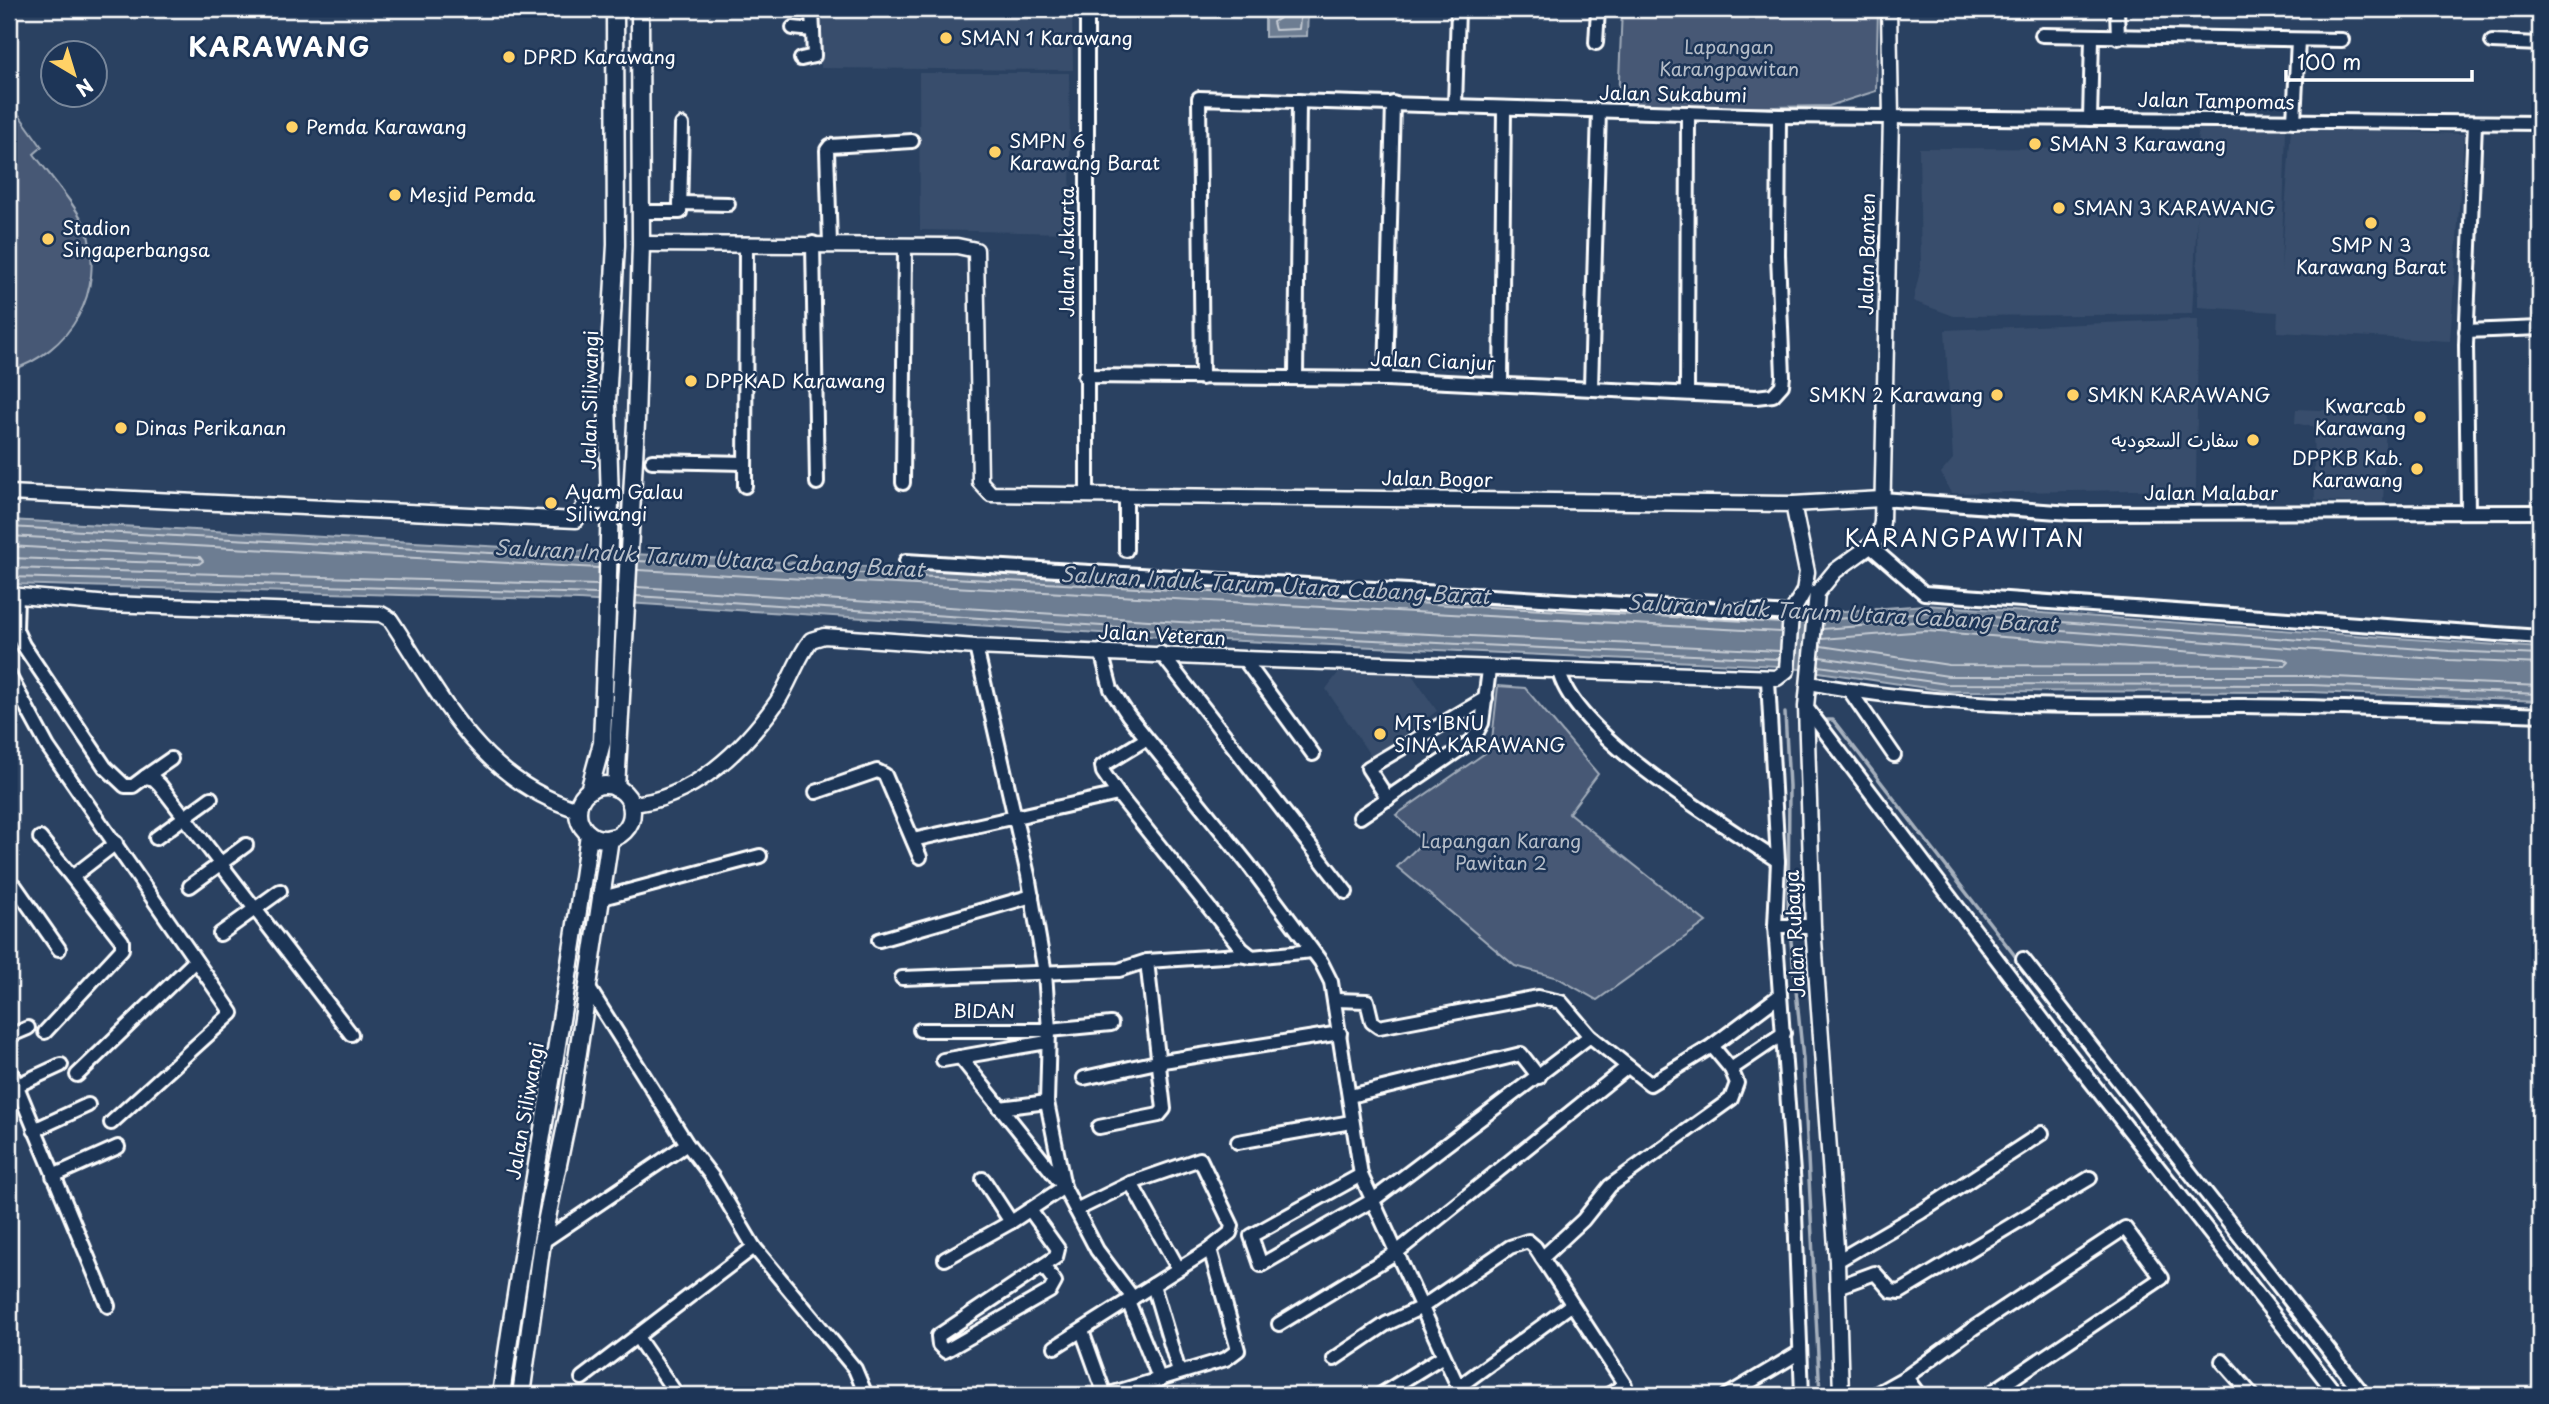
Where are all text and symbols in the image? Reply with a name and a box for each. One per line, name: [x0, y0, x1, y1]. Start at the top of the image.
place label: SMAN 1 Karawang: [960, 23, 1133, 51]
district label: KARAWANG: [188, 27, 372, 66]
marker: SMAN 1 Karawang: [938, 30, 954, 46]
park label: Lapangan Karangpawitan: [1659, 32, 1799, 82]
north arrow: [38, 38, 108, 108]
scale bar: [2286, 38, 2472, 82]
place label: DPRD Karawang: [523, 42, 676, 70]
text: 100 m: [2297, 45, 2361, 77]
marker: DPRD Karawang: [501, 49, 517, 65]
text: N: [71, 73, 100, 104]
street label: Jalan Sukabumi: [1599, 78, 1747, 108]
street label: Jalan Tampomas: [2137, 85, 2295, 115]
place label: Pemda Karawang: [306, 112, 467, 140]
marker: Pemda Karawang: [284, 119, 300, 135]
place label: SMPN 6 Karawang Barat: [1009, 126, 1160, 176]
place label: SMAN 3 Karawang: [2049, 129, 2226, 157]
marker: SMAN 3 Karawang: [2027, 136, 2043, 152]
marker: SMPN 6 Karawang Barat: [987, 144, 1003, 160]
place label: Mesjid Pemda: [409, 180, 536, 208]
marker: Mesjid Pemda: [387, 187, 403, 203]
street label: Jalan Jakarta: [1052, 187, 1080, 317]
street label: Jalan Banten: [1851, 193, 1881, 315]
place label: SMAN 3 KARAWANG: [2073, 193, 2276, 221]
marker: SMAN 3 KARAWANG: [2051, 200, 2067, 216]
place label: Stadion Singaperbangsa: [62, 213, 210, 263]
marker: SMP N 3 Karawang Barat: [2363, 215, 2379, 231]
place label: SMP N 3 Karawang Barat: [2296, 230, 2447, 280]
marker: Stadion Singaperbangsa: [40, 231, 56, 247]
street label: Jalan Siliwangi: [574, 330, 604, 470]
street label: Jalan Cianjur: [1370, 344, 1496, 376]
place label: DPPKAD Karawang: [705, 366, 885, 394]
marker: DPPKAD Karawang: [683, 373, 699, 389]
place label: SMKN 2 Karawang: [1809, 380, 1983, 408]
place label: SMKN KARAWANG: [2087, 380, 2271, 408]
marker: SMKN 2 Karawang: [1989, 387, 2005, 403]
marker: SMKN KARAWANG: [2065, 387, 2081, 403]
place label: Kwarcab Karawang: [2314, 391, 2406, 441]
marker: Kwarcab Karawang: [2412, 409, 2428, 425]
place label: Dinas Perikanan: [135, 413, 286, 441]
marker: Dinas Perikanan: [113, 420, 129, 436]
place label: سفارت السعوديه: [2111, 425, 2239, 453]
marker: سفارت السعوديه: [2245, 432, 2261, 448]
place label: DPPKB Kab. Karawang: [2292, 443, 2403, 493]
marker: DPPKB Kab. Karawang: [2409, 461, 2425, 477]
street label: Jalan Bogor: [1381, 463, 1493, 493]
place label: Ayam Galau Siliwangi: [565, 477, 683, 527]
street label: Jalan Malabar: [2144, 478, 2279, 506]
marker: Ayam Galau Siliwangi: [543, 495, 559, 511]
district label: KARANGPAWITAN: [1844, 520, 2086, 555]
water label: Saluran Induk Tarum Utara Cabang Barat: [494, 530, 927, 584]
water label: Saluran Induk Tarum Utara Cabang Barat: [1060, 557, 1493, 611]
water label: Saluran Induk Tarum Utara Cabang Barat: [1627, 585, 2060, 639]
street label: Jalan Veteran: [1097, 617, 1227, 651]
place label: MTs IBNU SINA KARAWANG: [1394, 708, 1566, 758]
marker: MTs IBNU SINA KARAWANG: [1372, 726, 1388, 742]
park label: Lapangan Karang Pawitan 2: [1421, 826, 1581, 876]
street label: Jalan Rubaya: [1777, 869, 1811, 999]
street label: BIDAN: [953, 996, 1015, 1024]
street label: Jalan Siliwangi: [498, 1040, 550, 1182]

